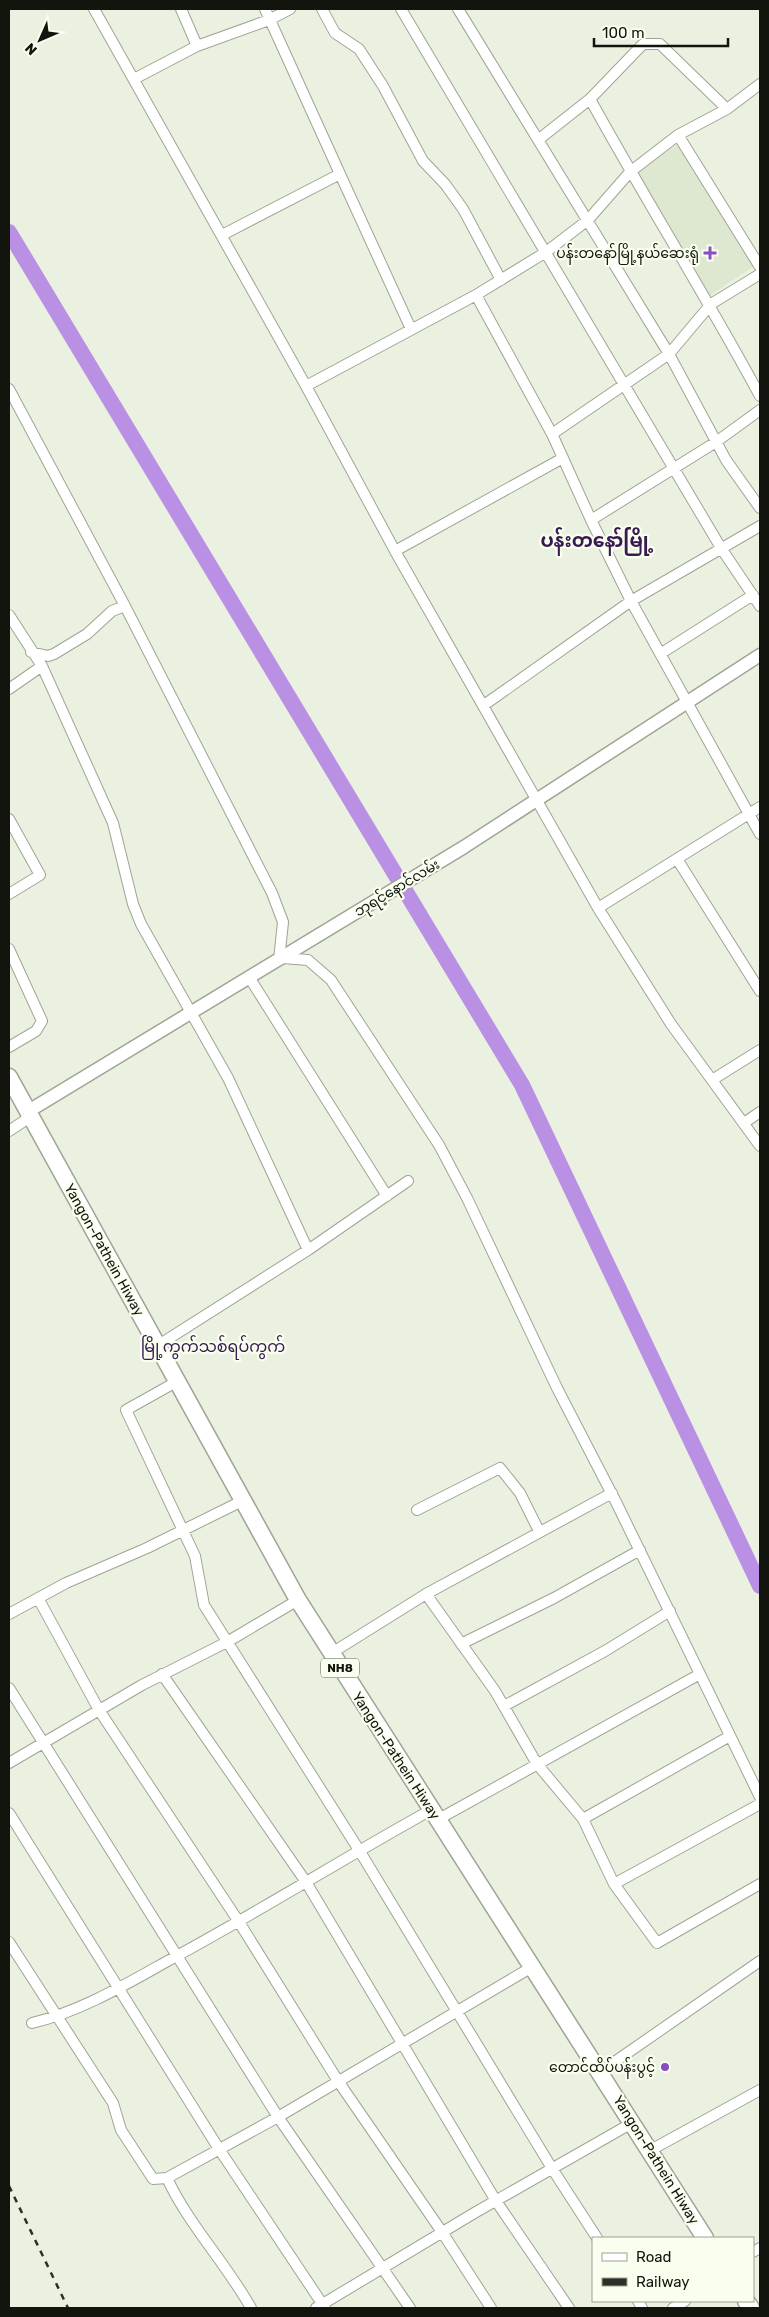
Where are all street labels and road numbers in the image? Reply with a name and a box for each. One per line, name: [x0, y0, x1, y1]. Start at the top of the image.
street label: ဘုရင့်နောင်လမ်း: [350, 854, 444, 923]
street label: Yangon-Pathein Hiway: [60, 1181, 148, 1319]
road number: NH8: [321, 1659, 359, 1678]
street label: Yangon-Pathein Hiway: [348, 1689, 444, 1823]
street label: Yangon-Pathein Hiway: [609, 2092, 703, 2228]

